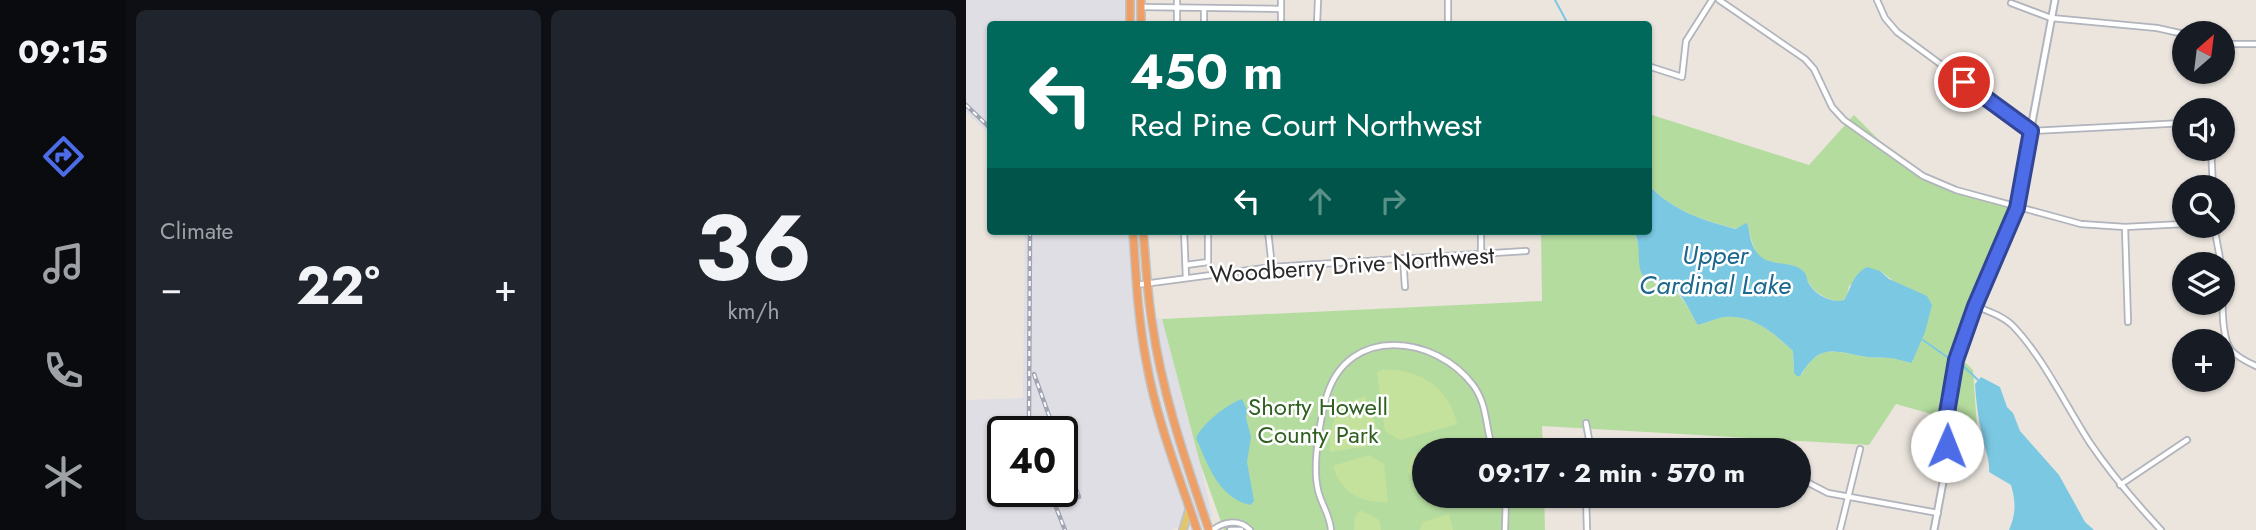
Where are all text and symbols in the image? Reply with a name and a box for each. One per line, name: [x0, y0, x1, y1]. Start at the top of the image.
north arrow: [2172, 21, 2235, 84]
map controls: [2172, 21, 2235, 392]
text: 09:15: [18, 29, 108, 75]
text: 450 m: [1130, 37, 1283, 107]
icon: left: [1015, 49, 1106, 140]
pin: [1934, 52, 1994, 112]
icon: arrive: [1945, 63, 1983, 101]
button: sound: [2172, 98, 2235, 161]
text: Red Pine Court Northwest: [1130, 102, 1481, 148]
icon: directions: [39, 132, 88, 181]
button: search: [2172, 175, 2235, 238]
icon: left: [1228, 182, 1266, 220]
icon: ahead: [1301, 182, 1339, 220]
icon: right: [1374, 182, 1412, 220]
text: 36: [695, 183, 812, 314]
text: Climate: [160, 214, 233, 248]
water label: Upper Cardinal Lake: [1639, 236, 1791, 304]
street label: Woodberry Drive Northwest: [1208, 237, 1496, 292]
icon: music: [39, 239, 88, 288]
text: 22°: [296, 248, 380, 324]
button: layers: [2172, 252, 2235, 315]
text: −: [160, 260, 182, 315]
text: +: [494, 260, 517, 315]
text: km/h: [728, 294, 779, 328]
button: +: [2172, 329, 2235, 392]
icon: phone: [39, 346, 88, 395]
park label: Shorty Howell County Park: [1248, 389, 1388, 452]
position arrow: [1910, 409, 1984, 483]
speed limit sign: 40: [987, 416, 1078, 507]
icon: climate: [39, 452, 88, 501]
text: 09:17 · 2 min · 570 m: [1478, 454, 1745, 492]

